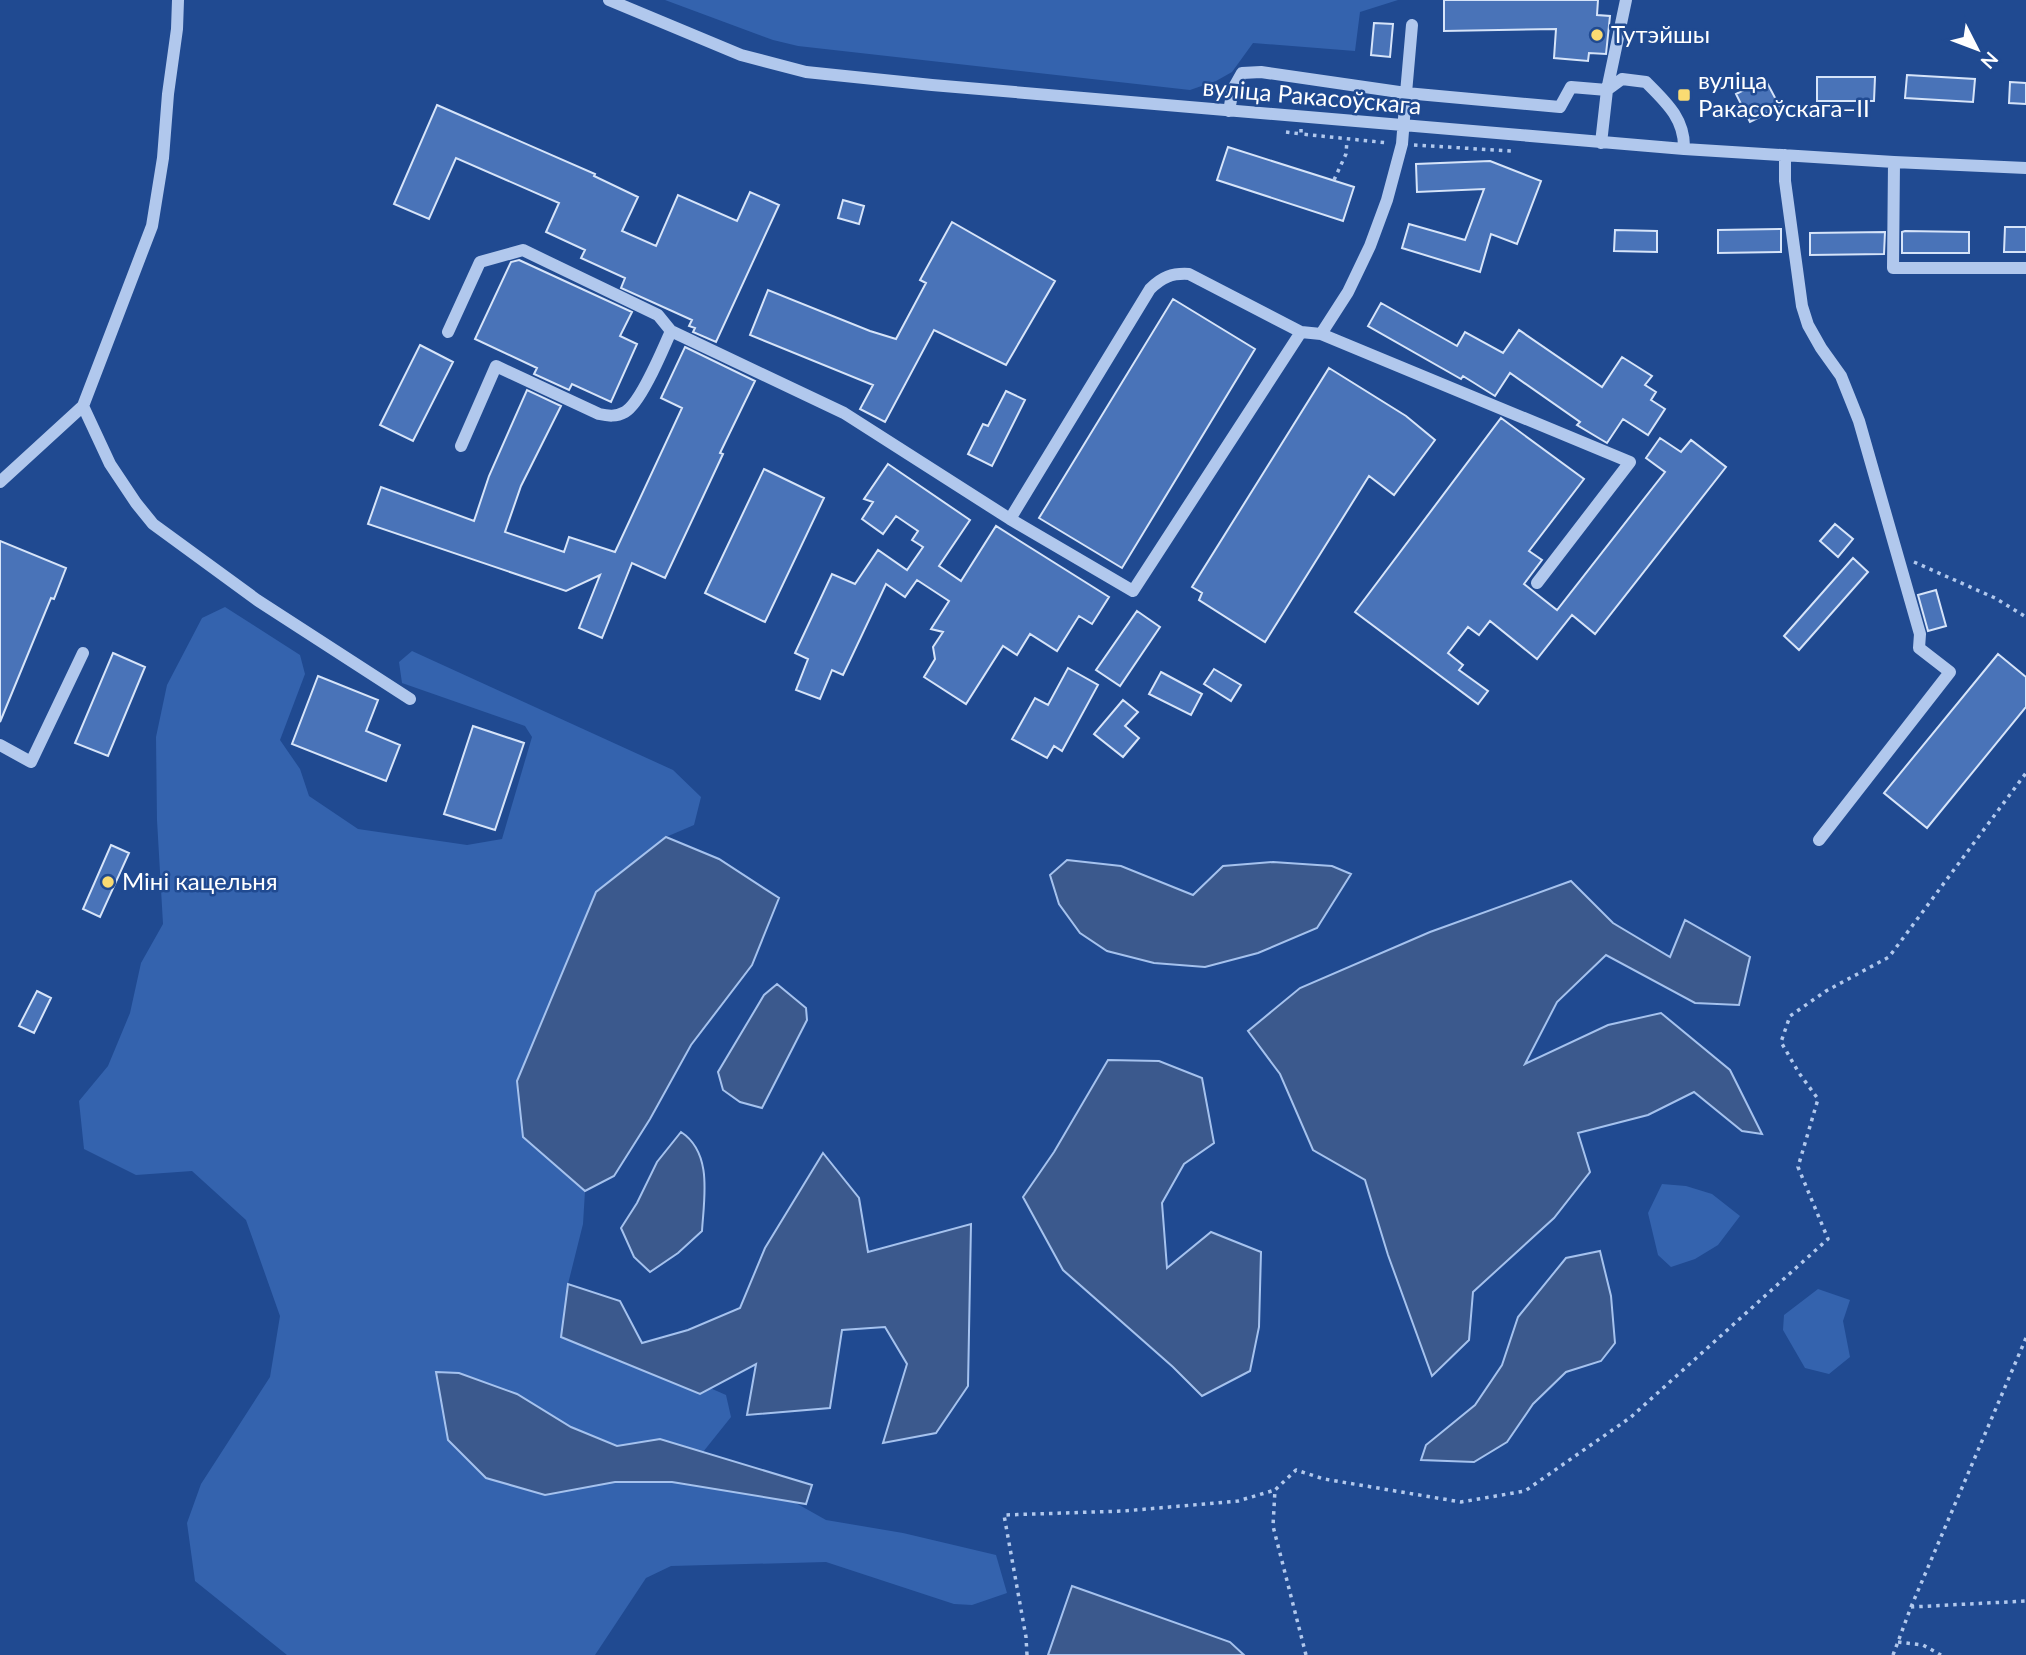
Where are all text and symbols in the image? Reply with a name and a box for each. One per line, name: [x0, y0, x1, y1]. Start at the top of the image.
north arrow: [1942, 14, 2012, 84]
place label: Тутэйшы: [1611, 19, 1710, 48]
marker: Тутэйшы: [1589, 27, 1605, 43]
text: N: [1977, 48, 2003, 74]
place label: вуліца Ракасоўскага–II: [1698, 65, 1870, 122]
street label: вуліца Ракасоўскага: [1202, 71, 1423, 120]
marker: вуліца Ракасоўскага–II: [1676, 87, 1692, 103]
place label: Міні кацельня: [122, 866, 278, 895]
marker: Міні кацельня: [100, 874, 116, 890]

